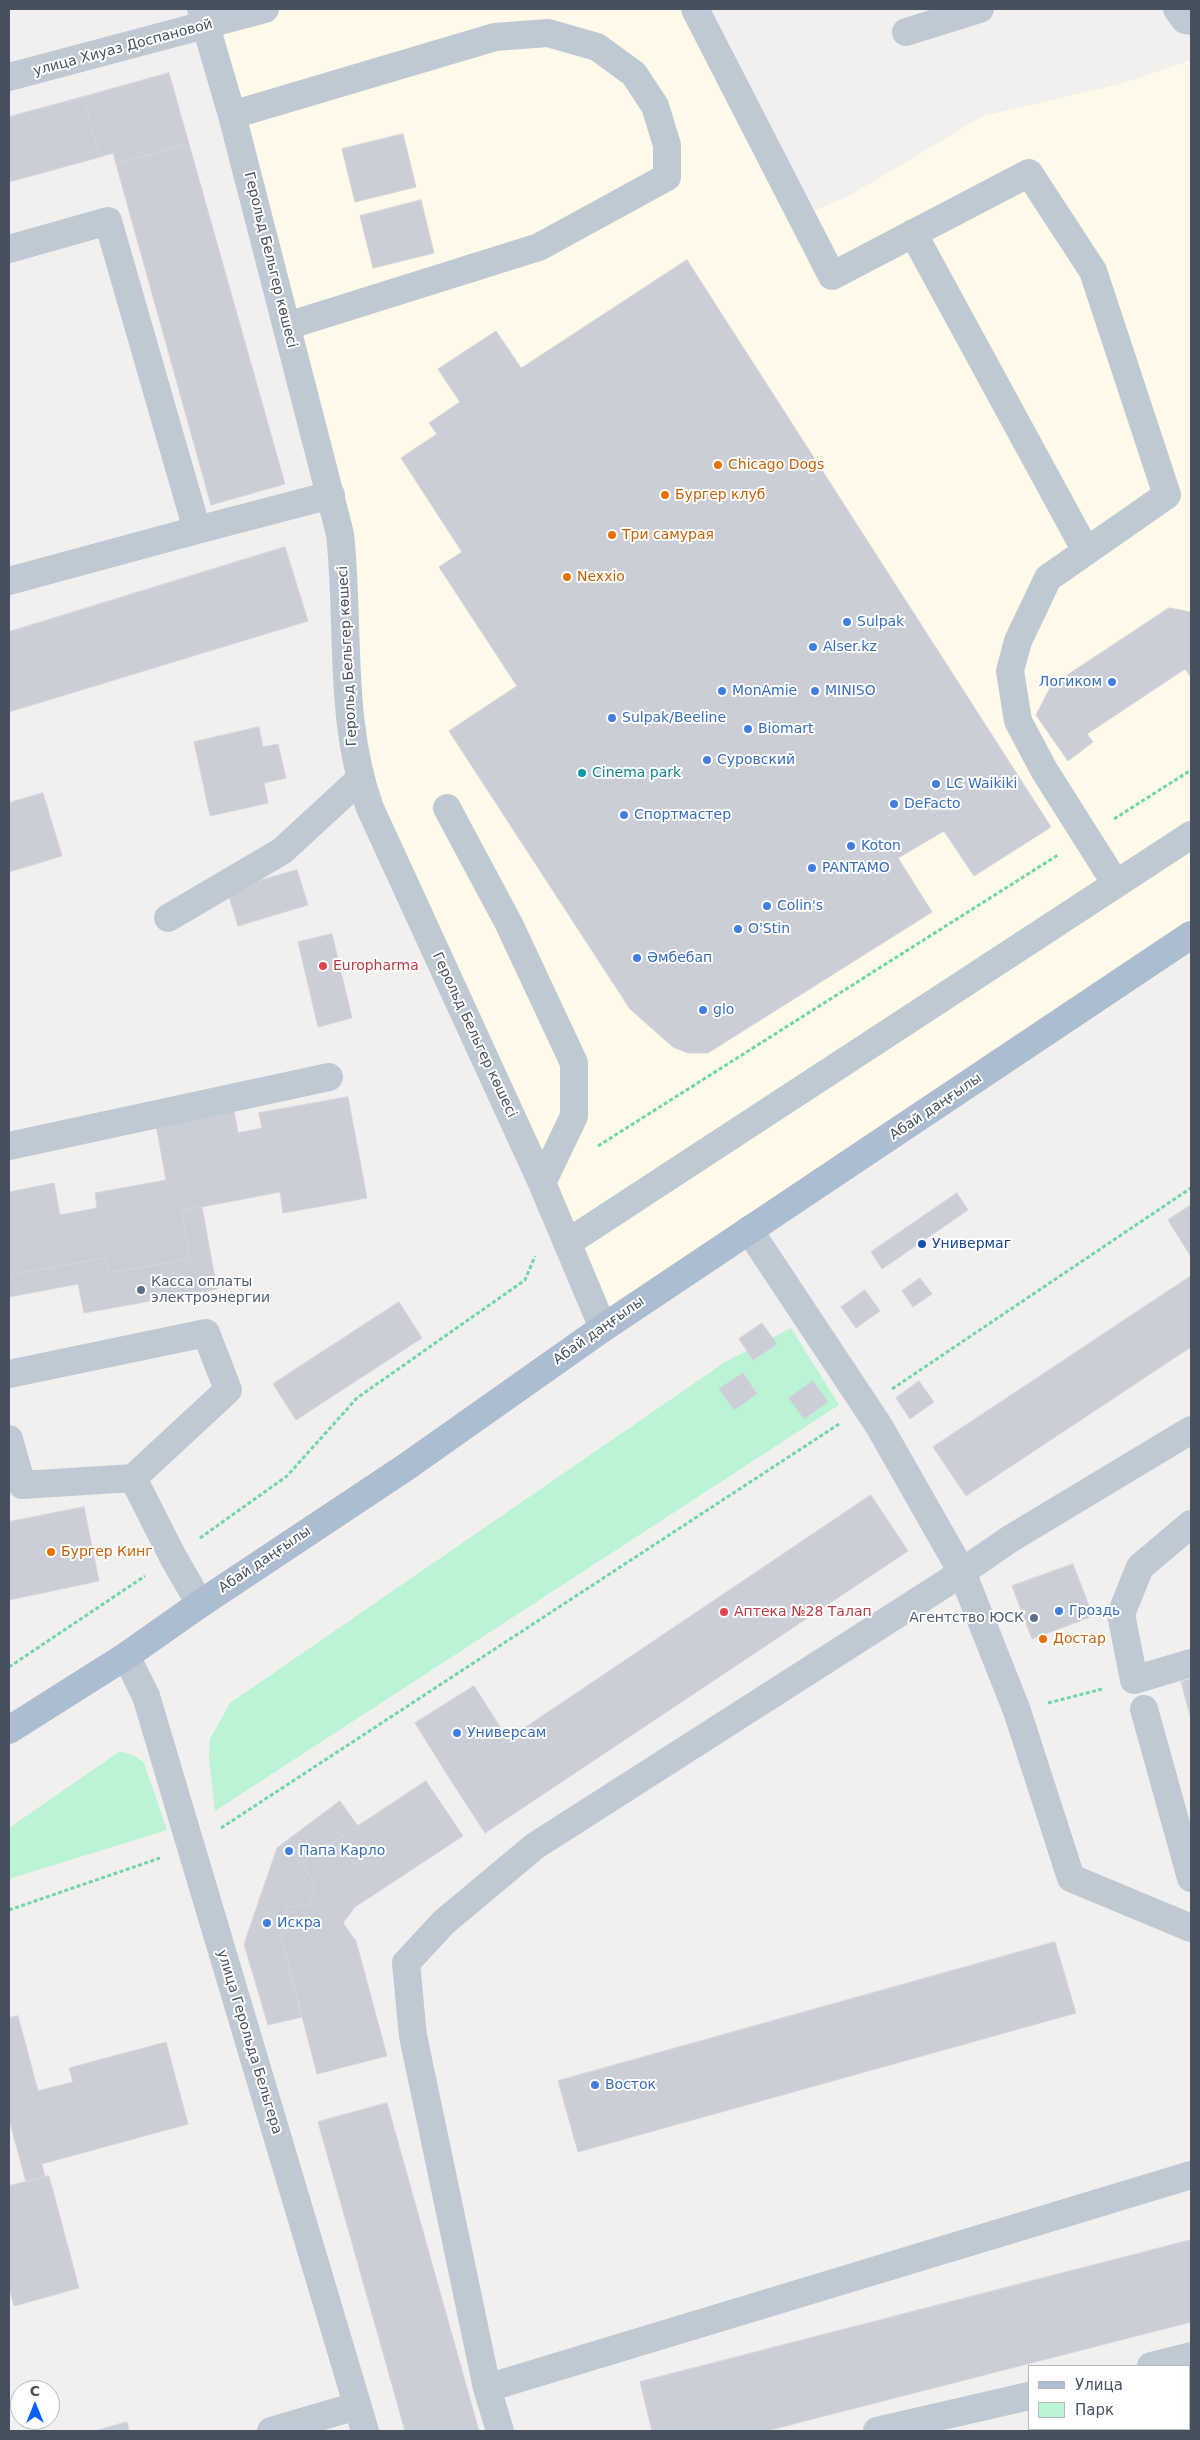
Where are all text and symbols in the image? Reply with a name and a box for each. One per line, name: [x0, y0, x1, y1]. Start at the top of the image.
street label: улица Хиуаз Доспановой: [32, 16, 214, 80]
street label: Герольд Бельгер көшесі: [240, 170, 300, 350]
place label: Chicago Dogs: [728, 457, 824, 473]
marker: Chicago Dogs: [712, 459, 724, 471]
place label: Бургер клуб: [675, 487, 765, 503]
marker: Бургер клуб: [659, 489, 671, 501]
place label: Три самурая: [622, 527, 714, 543]
marker: Три самурая: [606, 529, 618, 541]
street label: Герольд Бельгер көшесі: [335, 565, 361, 747]
place label: Nexxio: [577, 569, 625, 585]
marker: Nexxio: [561, 571, 573, 583]
place label: Sulpak: [857, 614, 904, 630]
marker: Sulpak: [841, 616, 853, 628]
place label: Alser.kz: [823, 639, 877, 655]
marker: Alser.kz: [807, 641, 819, 653]
place label: Логиком: [1039, 674, 1102, 690]
marker: Логиком: [1106, 676, 1118, 688]
place label: MonAmie: [732, 683, 797, 699]
place label: MINISO: [825, 683, 876, 699]
marker: MonAmie: [716, 685, 728, 697]
marker: MINISO: [809, 685, 821, 697]
place label: Sulpak/Beeline: [622, 710, 726, 726]
marker: Sulpak/Beeline: [606, 712, 618, 724]
place label: Biomart: [758, 721, 814, 737]
marker: Biomart: [742, 723, 754, 735]
place label: Суровский: [717, 752, 795, 768]
marker: Суровский: [701, 754, 713, 766]
place label: Cinema park: [592, 765, 681, 781]
marker: Cinema park: [576, 767, 588, 779]
place label: LC Waikiki: [946, 776, 1017, 792]
marker: LC Waikiki: [930, 778, 942, 790]
place label: DeFacto: [904, 796, 960, 812]
marker: DeFacto: [888, 798, 900, 810]
place label: Спортмастер: [634, 807, 731, 823]
marker: Спортмастер: [618, 809, 630, 821]
place label: Koton: [861, 838, 901, 854]
marker: Koton: [845, 840, 857, 852]
place label: PANTAMO: [822, 860, 890, 876]
marker: PANTAMO: [806, 862, 818, 874]
place label: Colin's: [777, 898, 823, 914]
marker: Colin's: [761, 900, 773, 912]
place label: O'Stin: [748, 921, 790, 937]
marker: O'Stin: [732, 923, 744, 935]
street label: Герольд Бельгер көшесі: [428, 950, 520, 1120]
place label: Әмбебап: [647, 950, 712, 966]
marker: Әмбебап: [631, 952, 643, 964]
place label: Europharma: [333, 958, 419, 974]
marker: Europharma: [317, 960, 329, 972]
place label: glo: [713, 1002, 734, 1018]
marker: glo: [697, 1004, 709, 1016]
street label: Абай даңғылы: [887, 1070, 985, 1144]
place label: Универмаг: [932, 1236, 1011, 1252]
marker: Универмаг: [916, 1238, 928, 1250]
place label: Касса оплаты электроэнергии: [151, 1274, 270, 1306]
marker: Касса оплаты электроэнергии: [135, 1284, 147, 1296]
street label: Абай даңғылы: [550, 1293, 648, 1369]
street label: Абай даңғылы: [216, 1523, 314, 1597]
place label: Бургер Кинг: [61, 1544, 153, 1560]
marker: Бургер Кинг: [45, 1546, 57, 1558]
place label: Гроздь: [1069, 1603, 1120, 1619]
place label: Аптека №28 Талап: [734, 1604, 872, 1620]
marker: Гроздь: [1053, 1605, 1065, 1617]
marker: Аптека №28 Талап: [718, 1606, 730, 1618]
place label: Агентство ЮСК: [909, 1610, 1024, 1626]
marker: Агентство ЮСК: [1028, 1612, 1040, 1624]
place label: Достар: [1053, 1631, 1106, 1647]
marker: Достар: [1037, 1633, 1049, 1645]
place label: Универсам: [467, 1725, 546, 1741]
marker: Универсам: [451, 1727, 463, 1739]
place label: Папа Карло: [299, 1843, 385, 1859]
marker: Папа Карло: [283, 1845, 295, 1857]
place label: Искра: [277, 1915, 321, 1931]
marker: Искра: [261, 1917, 273, 1929]
street label: улица Герольда Бельгера: [213, 1948, 285, 2136]
place label: Восток: [605, 2077, 656, 2093]
marker: Восток: [589, 2079, 601, 2091]
legend: [1028, 2365, 1190, 2430]
text: Улица: [1075, 2376, 1123, 2394]
north arrow: [10, 2380, 60, 2430]
text: С: [30, 2383, 40, 2399]
text: Парк: [1075, 2401, 1114, 2419]

